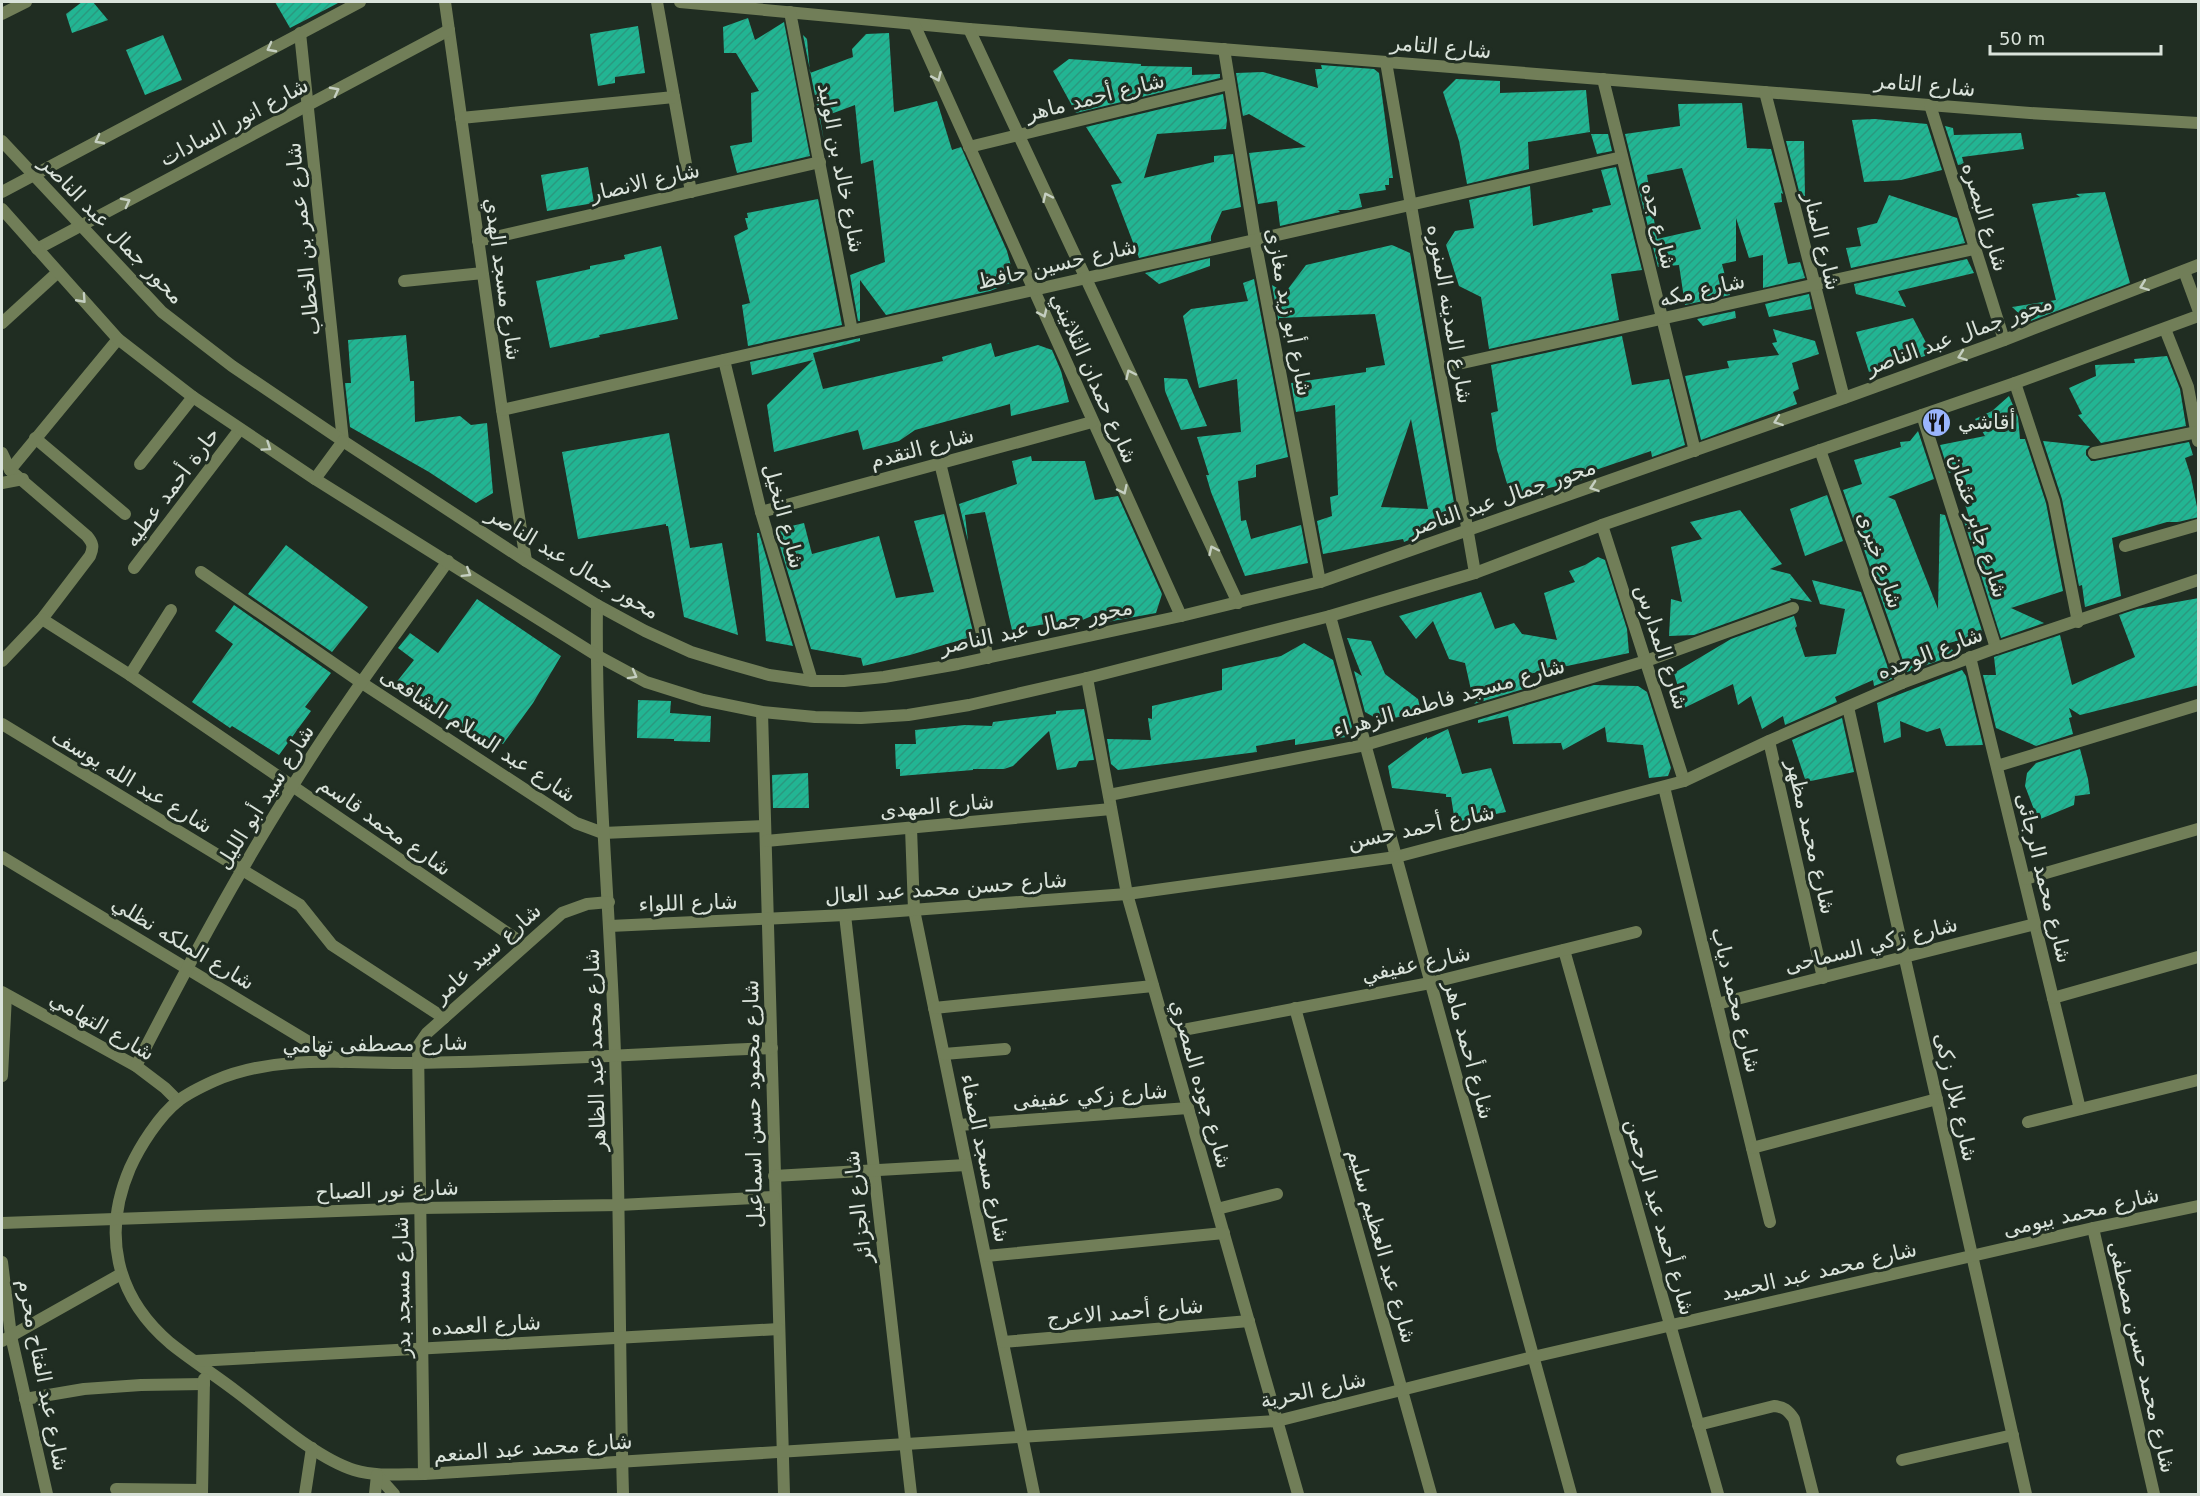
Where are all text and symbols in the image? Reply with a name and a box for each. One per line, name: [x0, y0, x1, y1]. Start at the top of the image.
scale bar: [1990, 18, 2161, 56]
text: 50 m: [1999, 28, 2045, 49]
street label: شارع التامر: [1389, 31, 1492, 63]
one-way arrow: [267, 41, 277, 52]
street label: شارع أحمد ماهر: [1022, 66, 1167, 126]
street label: شارع التامر: [1873, 69, 1976, 101]
one-way arrow: [930, 71, 942, 82]
street label: شارع انور السادات: [156, 73, 312, 171]
street label: شارع خالد بن الوليد: [813, 81, 869, 255]
one-way arrow: [329, 87, 339, 98]
one-way arrow: [95, 133, 105, 144]
street label: شارع عمر بن الخطاب: [281, 141, 325, 337]
street label: محور جمال عبد الناصر: [34, 150, 189, 309]
street label: شارع الانصار: [587, 158, 702, 206]
street label: شارع البصره: [1957, 160, 2013, 274]
street label: شارع جده: [1637, 180, 1681, 272]
street label: شارع المنار: [1798, 188, 1846, 293]
one-way arrow: [1042, 193, 1054, 204]
street label: شارع مسجد الهدي: [480, 196, 526, 362]
one-way arrow: [120, 198, 130, 209]
street label: شارع المدينه المنوره: [1422, 223, 1478, 405]
street label: شارع أبو زيد مغازى: [1261, 226, 1319, 398]
street label: شارع حسين حافظ: [975, 234, 1139, 294]
street label: شارع مكه: [1657, 268, 1747, 312]
one-way arrow: [2139, 279, 2150, 292]
street label: شارع حمدان الثلاثيني: [1046, 289, 1142, 467]
street label: محور جمال عبد الناصر: [1861, 290, 2056, 380]
one-way arrow: [75, 293, 86, 303]
one-way arrow: [1036, 306, 1048, 317]
one-way arrow: [1957, 348, 1968, 361]
one-way arrow: [1125, 369, 1137, 380]
restaurant icon: أقاشي: [1921, 406, 1953, 438]
place label: أقاشي: [1958, 408, 2015, 434]
one-way arrow: [1773, 414, 1784, 427]
street label: حارة أحمد عطيه: [118, 421, 225, 551]
street label: شارع التقدم: [867, 423, 977, 473]
one-way arrow: [260, 439, 271, 450]
street label: شارع جابر عثمان: [1943, 451, 2013, 601]
street label: محور جمال عبد الناصر: [1404, 455, 1599, 542]
street label: شارع النخيل: [758, 461, 810, 571]
one-way arrow: [1590, 479, 1600, 492]
one-way arrow: [1116, 484, 1128, 495]
street label: محور جمال عبد الناصر: [482, 501, 664, 624]
street label: شارع خيرى: [1852, 508, 1908, 612]
one-way arrow: [1209, 545, 1221, 556]
one-way arrow: [461, 566, 471, 578]
street label: شارع المدارس: [1630, 581, 1694, 713]
street label: محور جمال عبد الناصر: [936, 595, 1135, 659]
street label: شارع الوحده: [1874, 622, 1986, 684]
street label: شارع مسجد فاطمه الزهراء: [1330, 653, 1568, 743]
street label: شارع عبد السلام الشافعى: [376, 663, 580, 807]
one-way arrow: [627, 668, 638, 679]
street label: شارع سيد أبو الليل: [209, 719, 319, 874]
street label: شارع عبد الله يوسف: [47, 724, 217, 838]
street label: شارع محمد مظهر: [1781, 756, 1840, 917]
street label: شارع محمد قاسم: [314, 771, 456, 881]
street label: شارع المهدى: [879, 789, 995, 823]
street label: شارع محمد الرجائى: [2011, 790, 2077, 966]
street label: شارع أحمد حسن: [1345, 798, 1497, 854]
street label: شارع حسن محمد عبد العال: [824, 868, 1068, 908]
street label: شارع اللواء: [638, 889, 738, 917]
street label: شارع الملكه نظلي: [108, 891, 258, 995]
street label: شارع سيد عامر: [427, 898, 546, 1008]
street label: شارع زكي السماحى: [1782, 912, 1960, 978]
street label: شارع محمد دياب: [1706, 925, 1766, 1075]
street label: شارع عفيفي: [1359, 941, 1473, 987]
street label: شارع محمد عبد الظاهر: [579, 948, 611, 1153]
street label: شارع أحمد ماهر: [1439, 977, 1501, 1122]
street label: شارع محمود حسن اسماعيل: [739, 980, 767, 1228]
street label: شارع التهامي: [45, 986, 159, 1066]
street label: شارع جوده المصري: [1165, 997, 1237, 1171]
street label: شارع مصطفى تهامي: [282, 1030, 468, 1058]
street label: شارع بلال زكى: [1930, 1030, 1982, 1164]
street label: شارع مسجد الصفاء: [955, 1071, 1015, 1245]
street label: شارع زكي عفيفى: [1012, 1079, 1168, 1113]
street label: شارع أحمد عبد الرحمن: [1620, 1115, 1702, 1318]
street label: شارع عبد العظيم سليم: [1342, 1146, 1421, 1346]
street label: شارع الجزائر: [839, 1149, 877, 1266]
street label: شارع نور الصباح: [315, 1176, 459, 1204]
street label: شارع محمد بيومى: [2000, 1182, 2162, 1242]
street label: شارع مسجد بدر: [389, 1216, 415, 1359]
street label: شارع محمد عبد الحميد: [1719, 1237, 1919, 1305]
street label: شارع محمد حسن مصطفى: [2104, 1239, 2180, 1475]
street label: شارع عبد الفتاح محرم: [13, 1277, 73, 1473]
street label: شارع أحمد الاعرج: [1045, 1291, 1205, 1332]
street label: شارع العمده: [431, 1310, 541, 1340]
street label: شارع الحرية: [1258, 1367, 1368, 1413]
street label: شارع محمد عبد المنعم: [433, 1429, 633, 1468]

